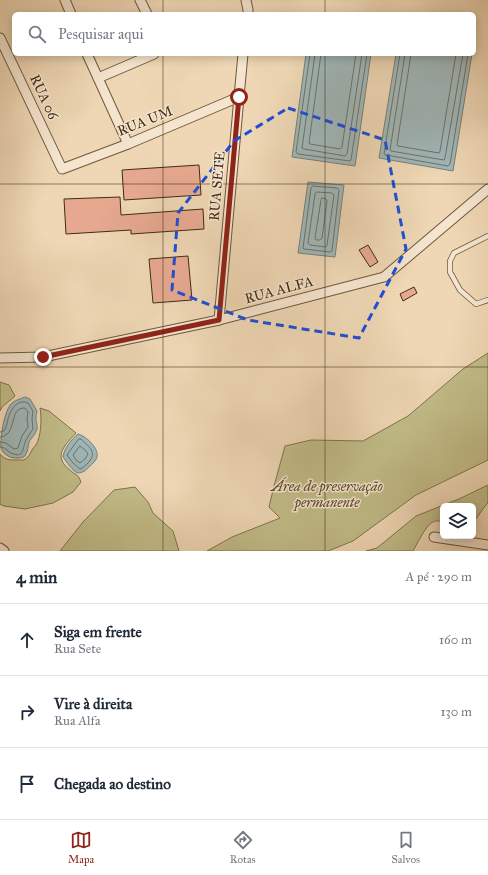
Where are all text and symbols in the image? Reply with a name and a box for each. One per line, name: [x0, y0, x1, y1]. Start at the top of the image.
search box: [12, 12, 476, 56]
icon: search: [26, 23, 48, 45]
text: Pesquisar aqui: [58, 25, 144, 43]
street label: RUA 06: [26, 72, 62, 123]
route start: [230, 88, 248, 106]
street label: RUA UM: [115, 102, 175, 140]
street label: RUA SETE: [205, 150, 229, 222]
street label: RUA ALFA: [243, 273, 316, 307]
route end: [34, 348, 52, 366]
park label: Área de preservação permanente: [269, 477, 383, 512]
map controls: [440, 503, 476, 539]
button: layers: [440, 503, 476, 539]
text: 4 min: [16, 567, 57, 588]
text: A pé · 290 m: [405, 569, 472, 585]
text: Siga em frente: [54, 623, 142, 641]
icon: ahead: [16, 629, 38, 651]
text: 160 m: [439, 632, 472, 648]
text: Rua Sete: [54, 641, 101, 657]
text: Vire à direita: [54, 695, 132, 713]
icon: right: [16, 701, 38, 723]
text: 130 m: [440, 704, 472, 720]
text: Rua Alfa: [54, 713, 100, 729]
icon: arrive: [16, 773, 38, 795]
text: Chegada ao destino: [54, 775, 171, 793]
tab: Mapa: [68, 829, 94, 866]
tab: Rotas: [230, 829, 256, 866]
tab: Salvos: [391, 829, 420, 866]

